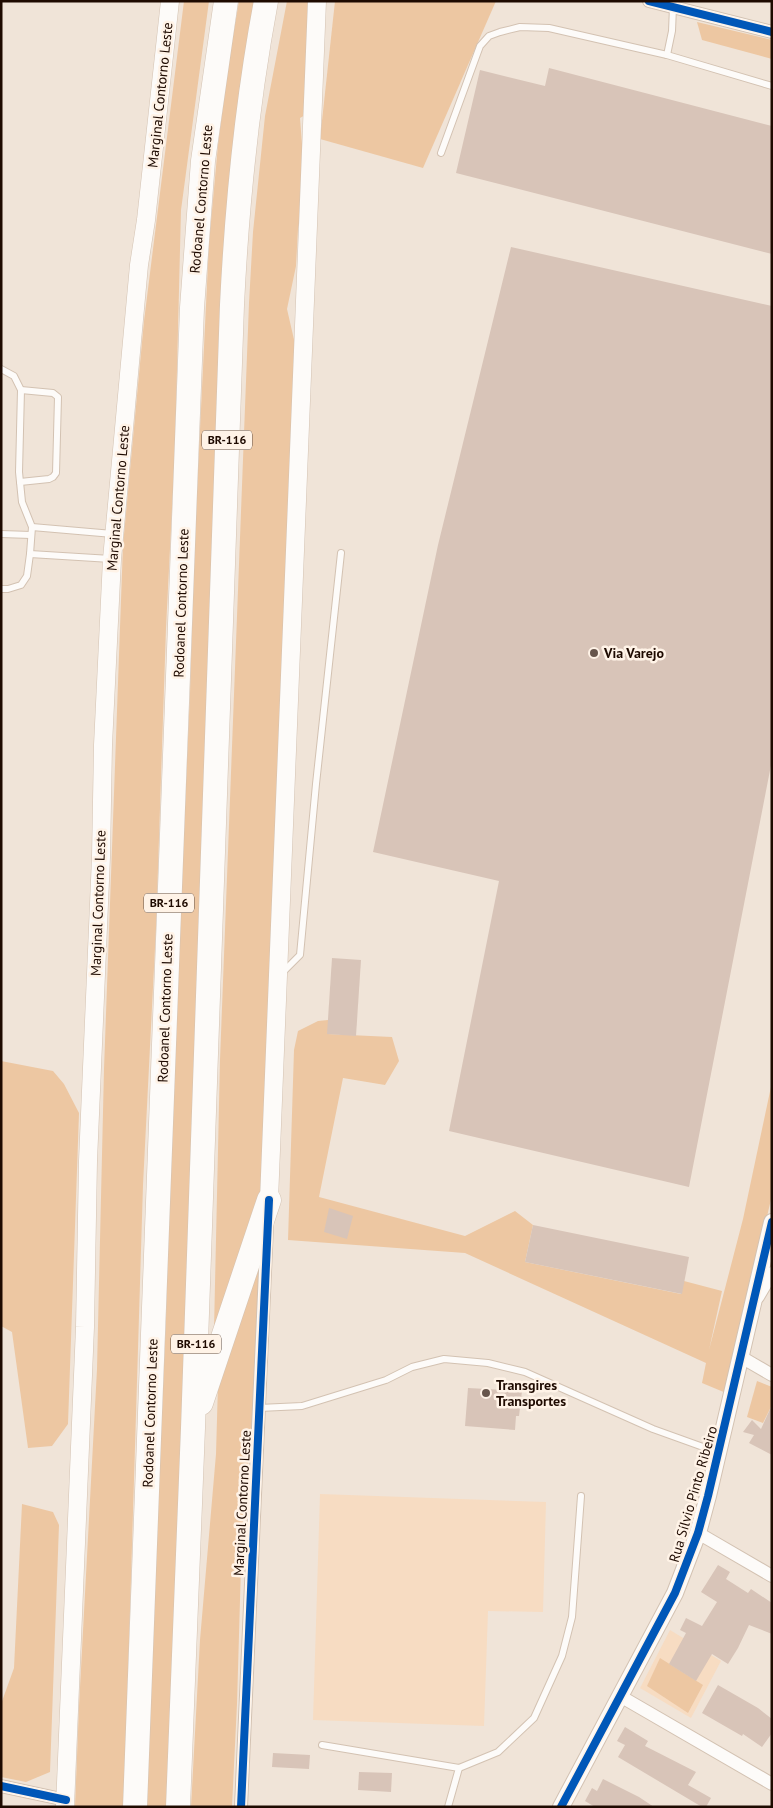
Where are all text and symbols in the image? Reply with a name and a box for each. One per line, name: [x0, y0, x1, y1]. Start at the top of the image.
street label: Marginal Contorno Leste: [143, 21, 177, 169]
street label: Rodoanel Contorno Leste: [186, 124, 216, 274]
street label: Marginal Contorno Leste: [103, 424, 133, 572]
road number: BR-116: [202, 430, 252, 450]
street label: Rodoanel Contorno Leste: [169, 528, 193, 678]
place label: Via Varejo: [603, 644, 665, 662]
marker: Via Varejo: [588, 647, 600, 659]
street label: Marginal Contorno Leste: [86, 830, 110, 976]
road number: BR-116: [144, 894, 194, 912]
street label: Rodoanel Contorno Leste: [153, 933, 177, 1083]
road number: BR-116: [171, 1335, 221, 1354]
street label: Rodoanel Contorno Leste: [138, 1338, 162, 1488]
place label: Transgires Transportes: [496, 1376, 566, 1410]
marker: Transgires Transportes: [480, 1387, 492, 1399]
street label: Rua Sílvio Pinto Ribeiro: [665, 1424, 721, 1564]
street label: Marginal Contorno Leste: [229, 1430, 255, 1576]

